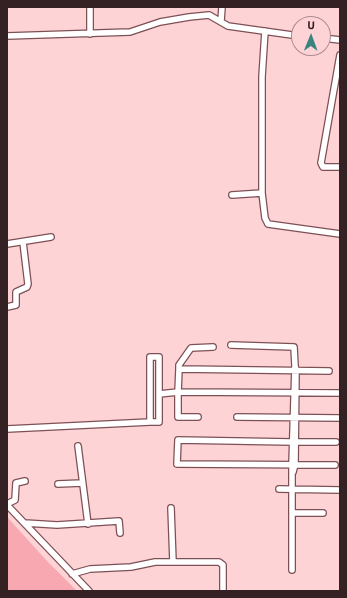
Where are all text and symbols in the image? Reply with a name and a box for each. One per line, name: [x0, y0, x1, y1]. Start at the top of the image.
north arrow: [291, 16, 331, 56]
text: U: [307, 18, 315, 32]

